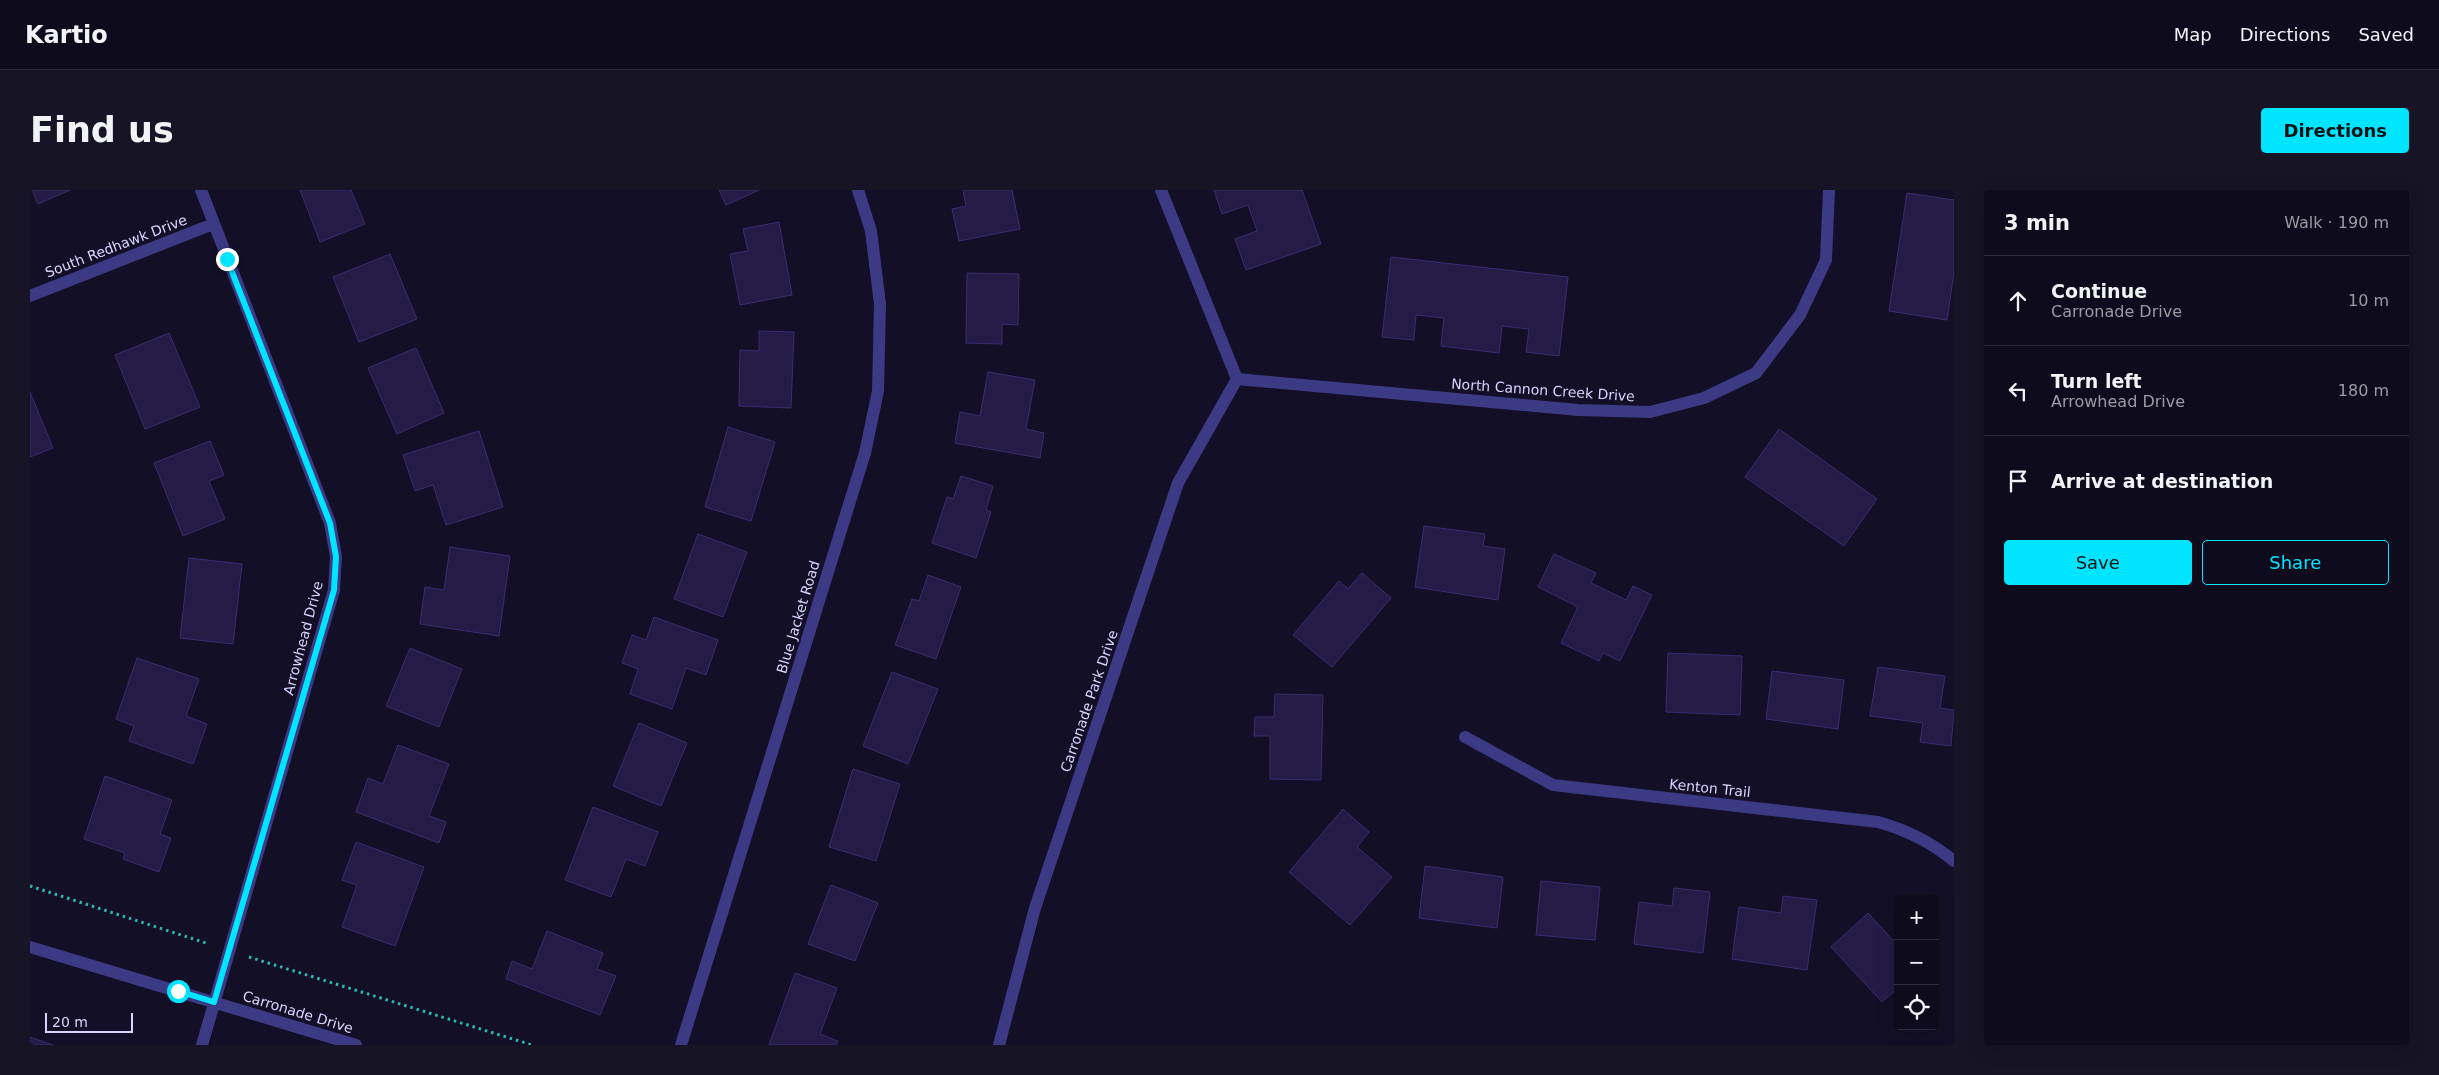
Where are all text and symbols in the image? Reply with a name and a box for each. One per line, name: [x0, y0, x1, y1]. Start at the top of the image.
text: Kartio: [25, 21, 108, 49]
text: Map: [2174, 24, 2212, 45]
text: Directions: [2240, 24, 2330, 45]
text: Saved: [2358, 24, 2414, 45]
button: Directions: [2261, 108, 2409, 153]
text: Find us: [30, 110, 174, 150]
text: 3 min: [2004, 211, 2070, 235]
street label: South Redhawk Drive: [43, 212, 189, 280]
text: Walk · 190 m: [2284, 213, 2389, 232]
route end: [216, 248, 239, 271]
text: Continue: [2051, 280, 2147, 302]
icon: ahead: [2004, 287, 2032, 315]
text: 10 m: [2348, 291, 2389, 310]
text: Carronade Drive: [2051, 302, 2182, 321]
text: Turn left: [2051, 370, 2142, 392]
street label: North Cannon Creek Drive: [1451, 376, 1635, 404]
icon: left: [2004, 377, 2032, 405]
text: 180 m: [2338, 381, 2389, 400]
text: Arrowhead Drive: [2051, 392, 2185, 411]
icon: arrive: [2004, 467, 2032, 495]
text: Arrive at destination: [2051, 470, 2273, 492]
button: Save: [2004, 540, 2192, 585]
button: Share: [2202, 540, 2389, 585]
street label: Blue Jacket Road: [773, 559, 823, 675]
street label: Arrowhead Drive: [280, 579, 326, 697]
street label: Carronade Park Drive: [1057, 628, 1121, 774]
street label: Kenton Trail: [1668, 776, 1752, 800]
map controls: [1894, 895, 1939, 1030]
button: +: [1894, 895, 1939, 940]
button: −: [1894, 940, 1939, 985]
route start: [167, 980, 190, 1003]
button: locate: [1894, 985, 1939, 1030]
street label: Carronade Drive: [241, 988, 355, 1036]
scale bar: [45, 1010, 132, 1033]
text: 20 m: [52, 1014, 88, 1030]

